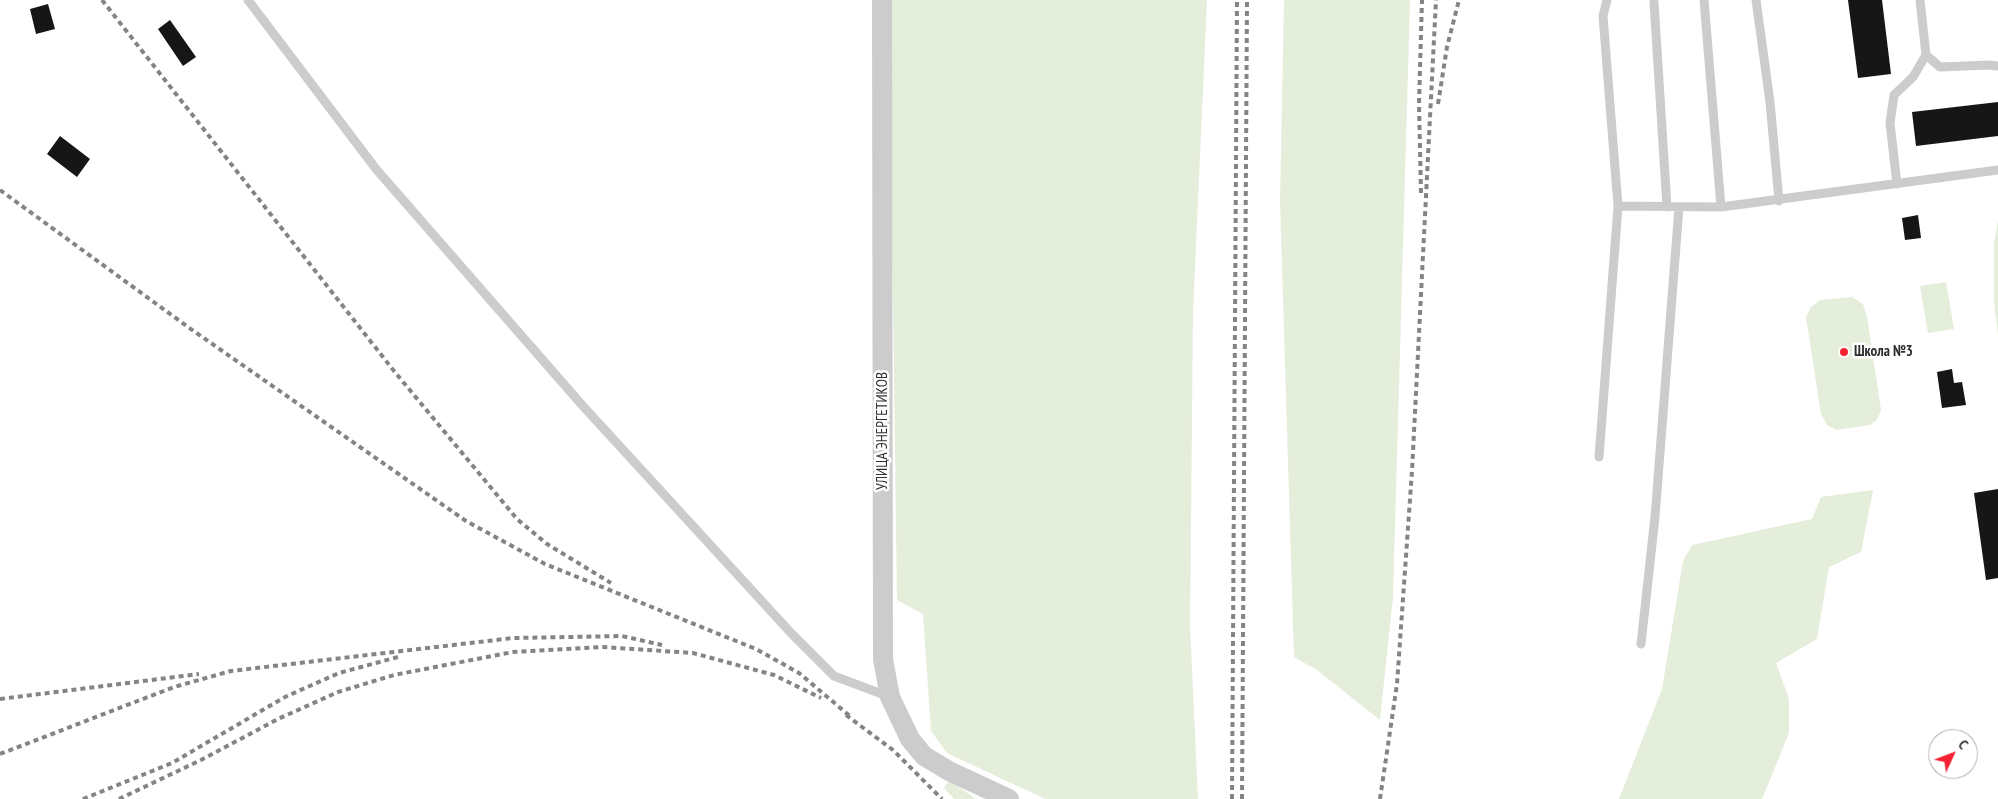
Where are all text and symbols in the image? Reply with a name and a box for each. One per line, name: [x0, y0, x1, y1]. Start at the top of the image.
place label: Школа №3: [1854, 343, 1913, 361]
marker: Школа №3: [1838, 346, 1850, 358]
street label: УЛИЦА ЭНЕРГЕТИКОВ: [874, 372, 892, 490]
north arrow: [1928, 729, 1978, 779]
text: С: [1954, 736, 1972, 753]

